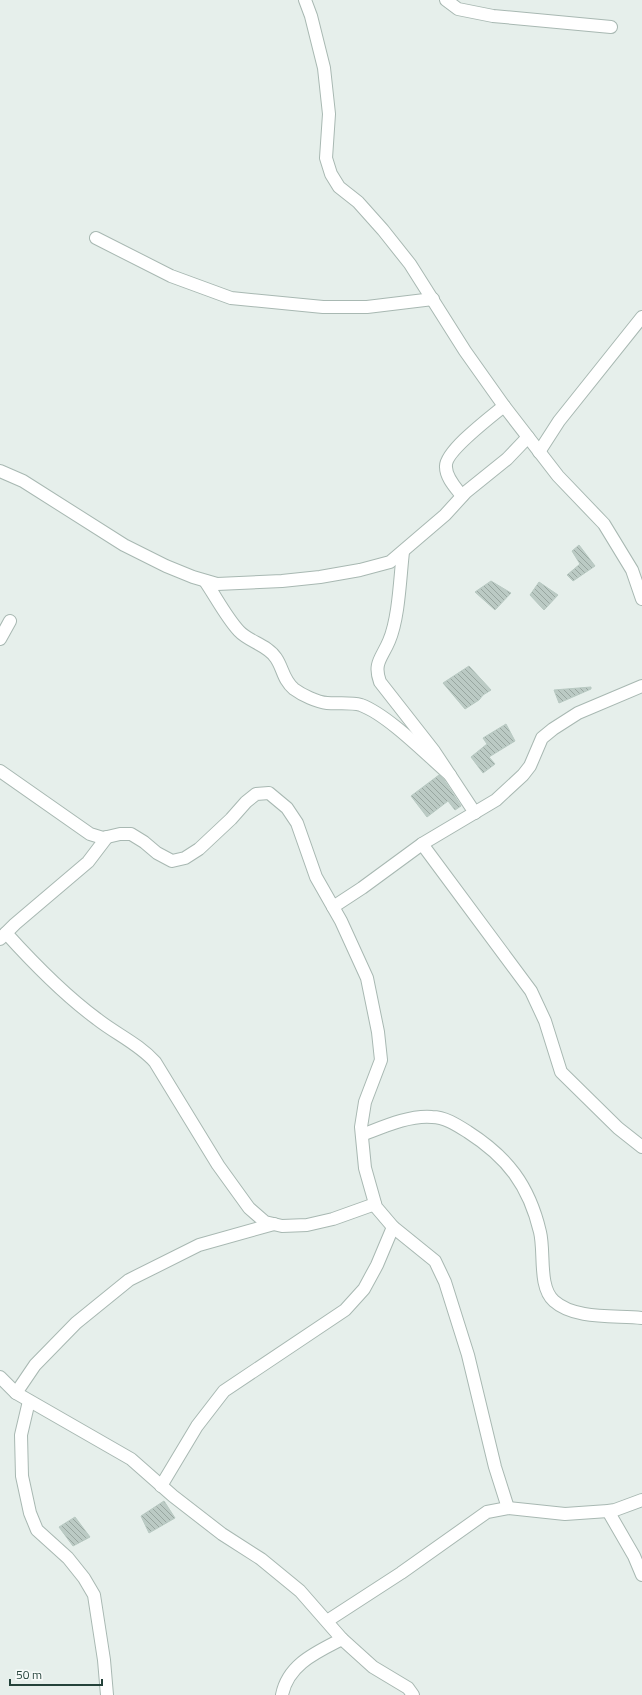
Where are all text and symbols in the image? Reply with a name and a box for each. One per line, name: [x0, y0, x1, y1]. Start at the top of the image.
scale bar: [10, 1661, 102, 1687]
text: 50 m: [16, 1665, 42, 1684]

